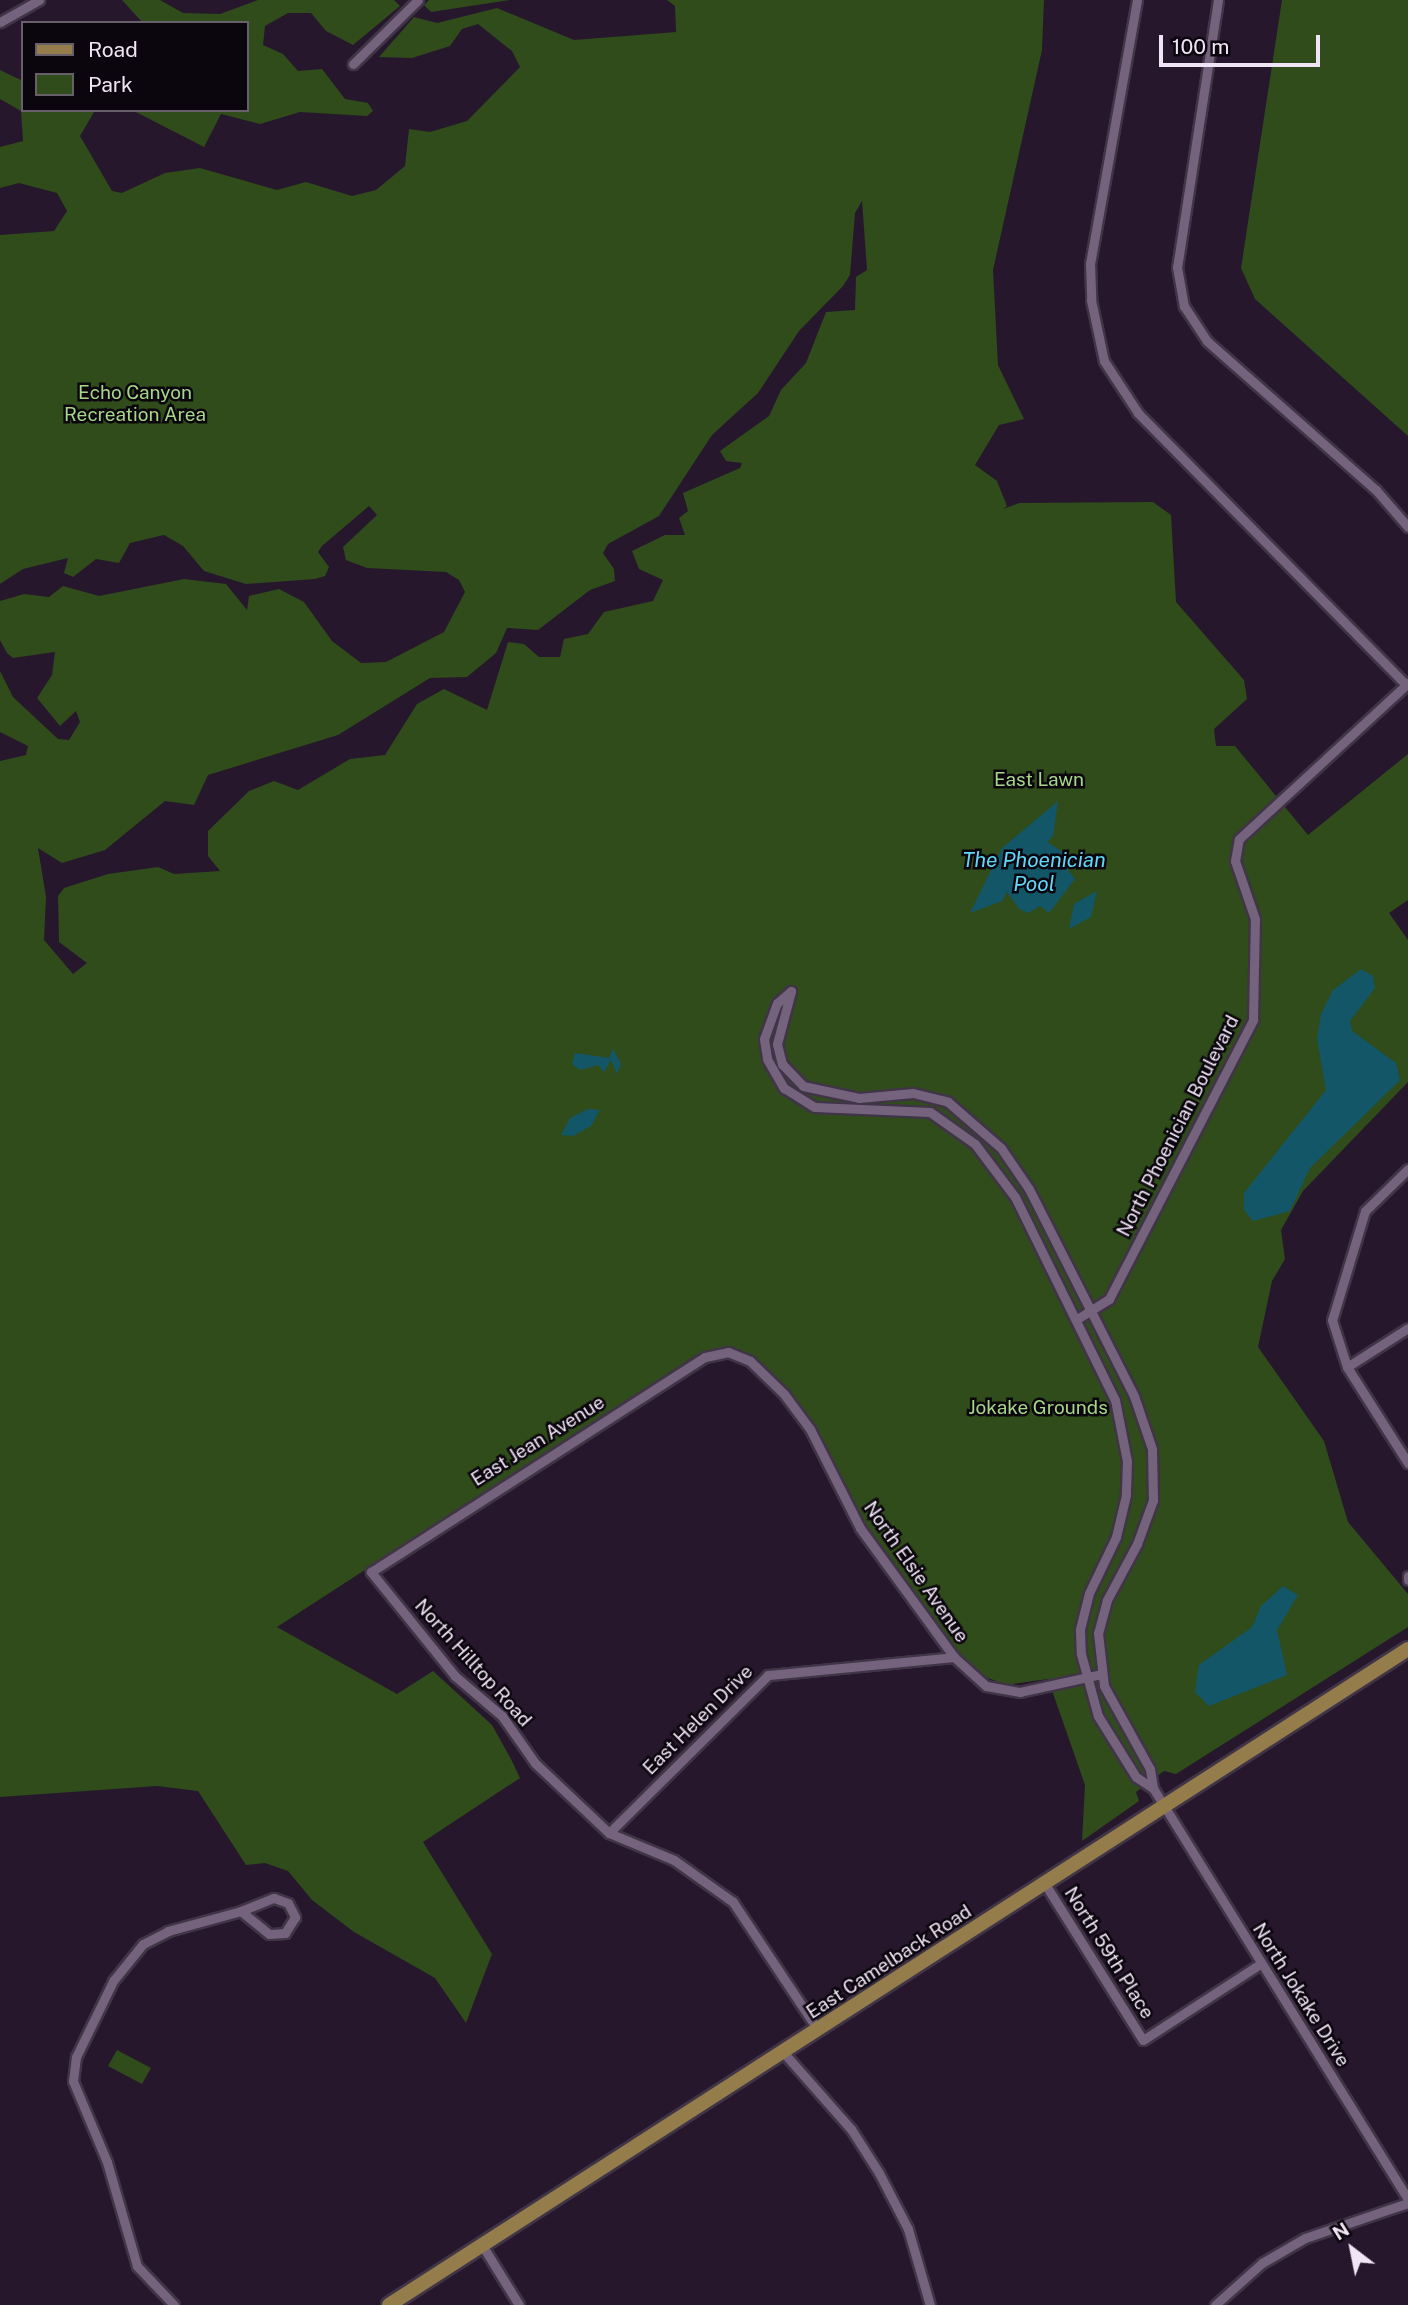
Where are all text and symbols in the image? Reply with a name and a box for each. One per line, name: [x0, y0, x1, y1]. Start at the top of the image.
legend: [21, 21, 248, 112]
scale bar: [1163, 21, 1324, 65]
text: 100 m: [1172, 34, 1229, 59]
text: Road: [88, 37, 138, 62]
text: Park: [88, 72, 133, 97]
park label: Echo Canyon Recreation Area: [64, 382, 206, 426]
park label: East Lawn: [994, 769, 1084, 791]
water label: The Phoenician Pool: [962, 847, 1106, 897]
street label: North Phoenician Boulevard: [1112, 1012, 1244, 1240]
street label: East Jean Avenue: [467, 1391, 609, 1491]
park label: Jokake Grounds: [968, 1397, 1108, 1419]
street label: North Elsie Avenue: [859, 1497, 973, 1647]
street label: North Hilltop Road: [410, 1595, 536, 1731]
street label: East Helen Drive: [638, 1660, 758, 1780]
street label: North 59th Place: [1059, 1883, 1159, 2023]
street label: East Camelback Road: [802, 1900, 976, 2024]
street label: North Jokake Drive: [1248, 1919, 1354, 2071]
north arrow: [1317, 2214, 1387, 2284]
text: N: [1329, 2218, 1353, 2244]

